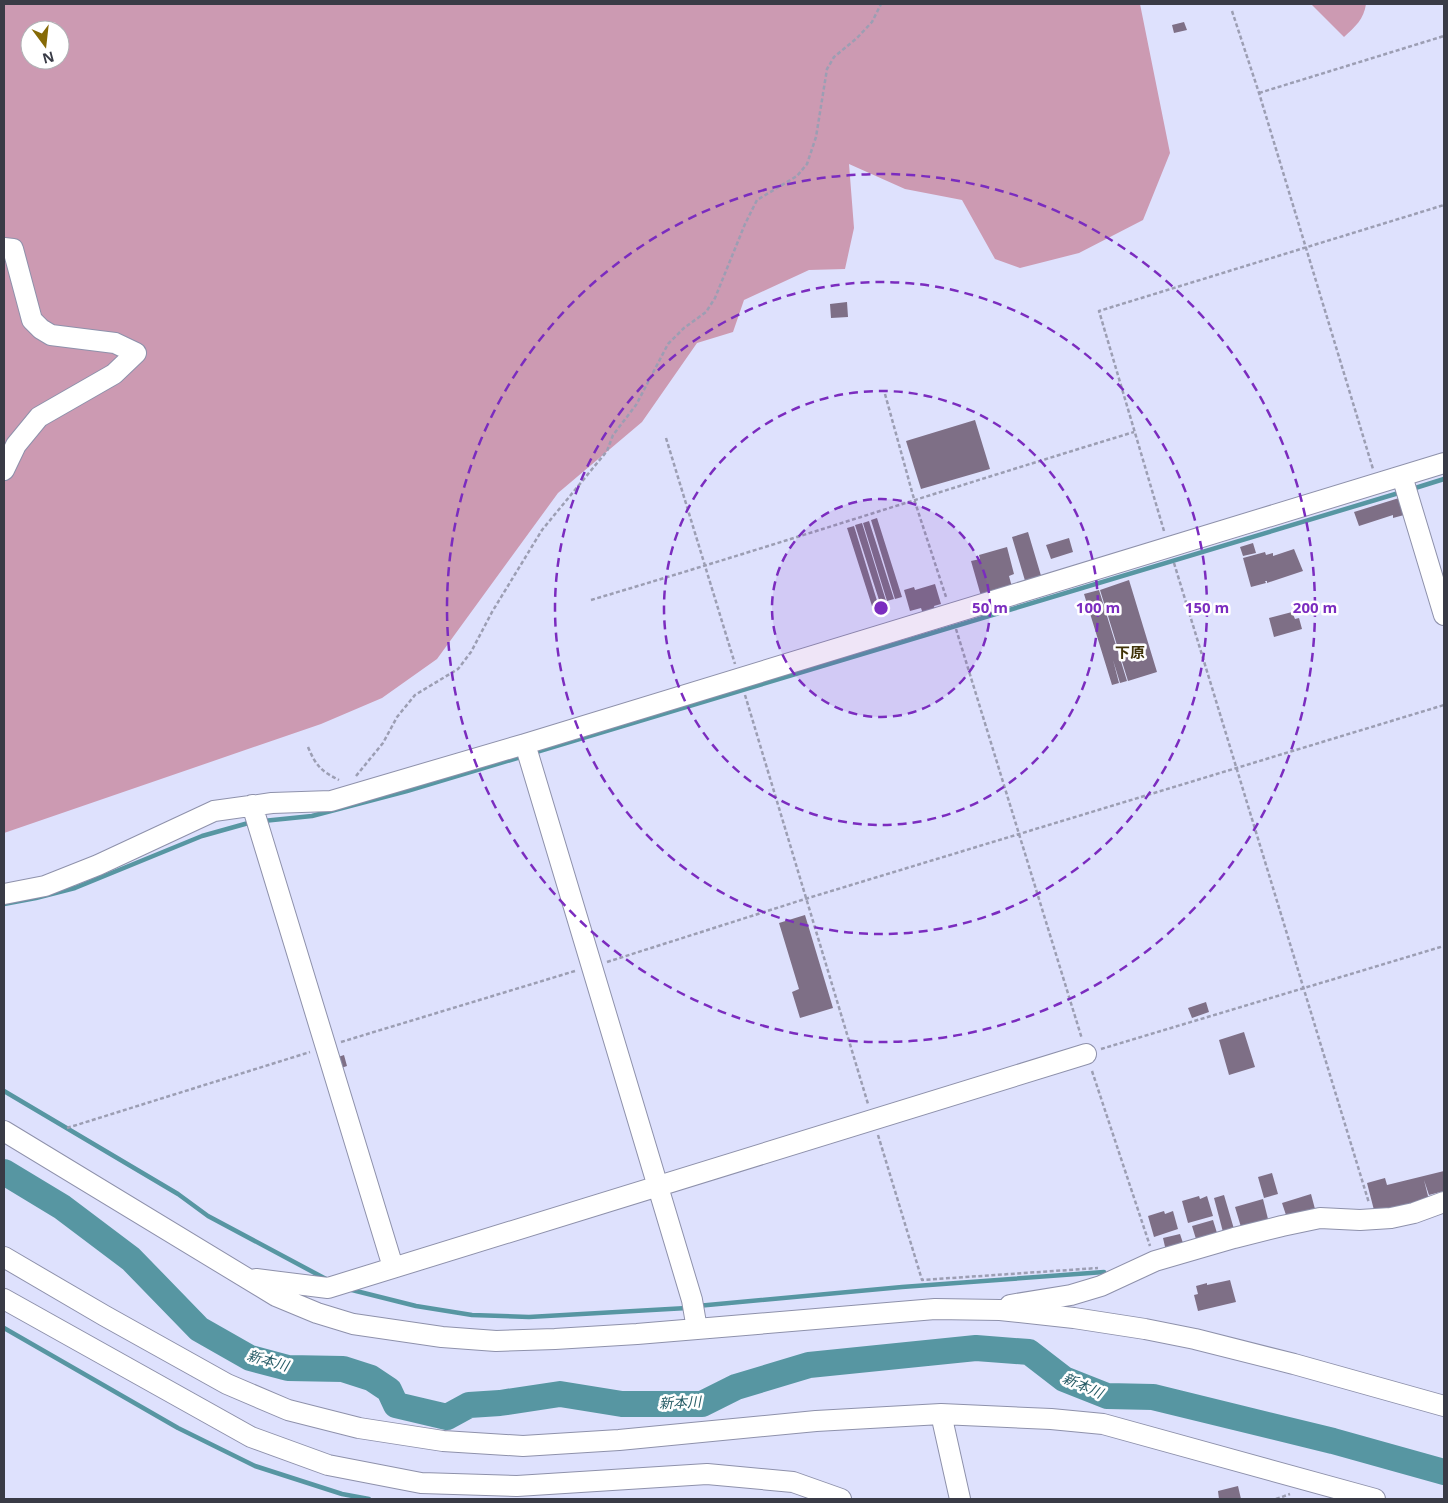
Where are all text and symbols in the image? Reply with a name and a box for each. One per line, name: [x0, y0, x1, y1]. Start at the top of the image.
north arrow: [20, 20, 70, 70]
text: N: [41, 47, 56, 69]
text: 50 m: [972, 597, 1008, 617]
text: 100 m: [1076, 597, 1120, 617]
text: 150 m: [1185, 597, 1229, 617]
text: 200 m: [1293, 597, 1337, 617]
centre of rings: [872, 599, 890, 617]
district label: 下原: [1115, 642, 1145, 662]
water label: 新本川: [245, 1345, 293, 1375]
water label: 新本川: [1060, 1368, 1108, 1403]
water label: 新本川: [659, 1391, 703, 1413]

